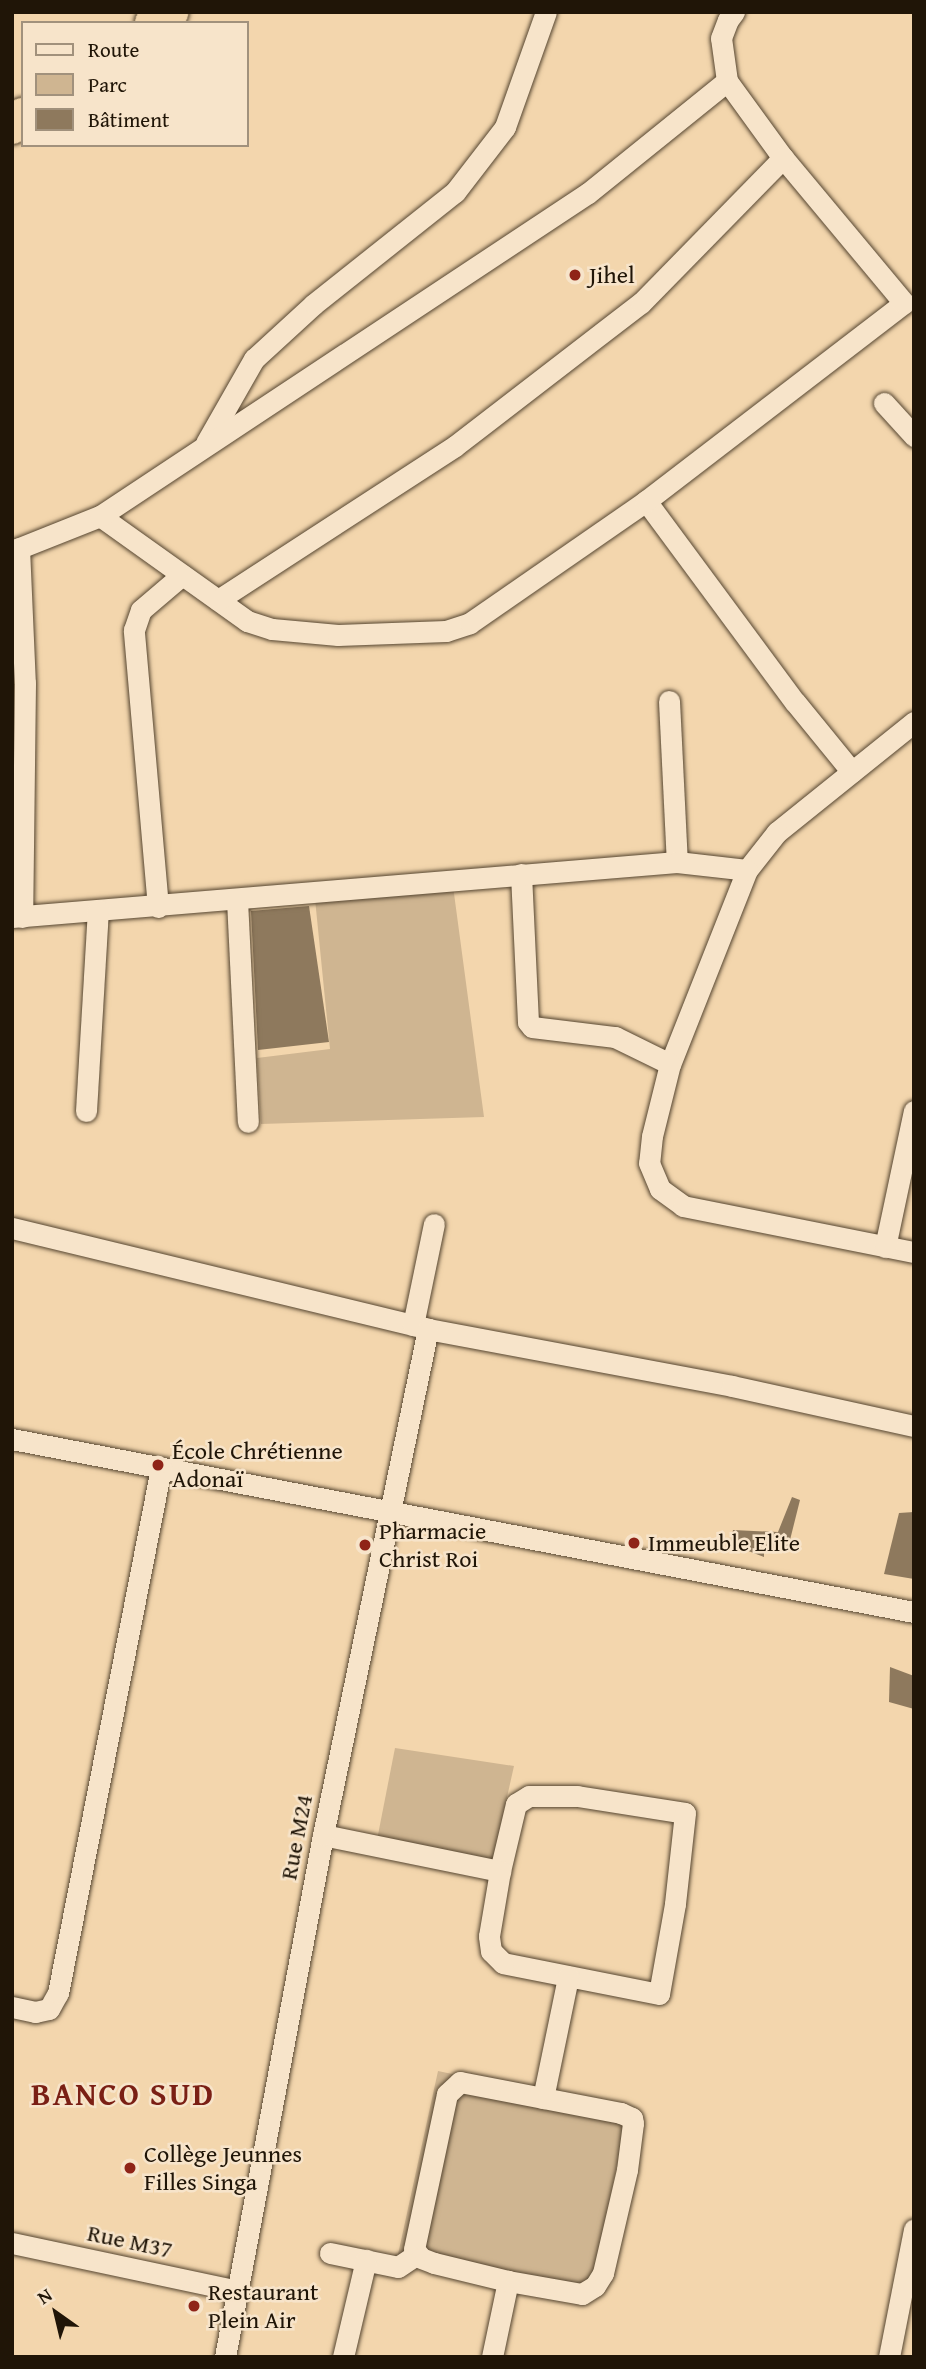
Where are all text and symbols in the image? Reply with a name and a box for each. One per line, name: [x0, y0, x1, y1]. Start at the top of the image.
legend: [21, 21, 248, 147]
text: Route: [88, 34, 139, 65]
text: Parc: [88, 69, 127, 100]
text: Bâtiment: [88, 104, 169, 135]
place label: Jihel: [589, 261, 635, 289]
marker: Jihel: [567, 267, 583, 283]
place label: École Chrétienne Adonaï: [172, 1437, 343, 1493]
marker: École Chrétienne Adonaï: [150, 1457, 166, 1473]
place label: Pharmacie Christ Roi: [379, 1517, 486, 1573]
place label: Immeuble Elite: [648, 1529, 800, 1557]
marker: Immeuble Elite: [626, 1535, 642, 1551]
marker: Pharmacie Christ Roi: [357, 1537, 373, 1553]
street label: Rue M24: [274, 1792, 318, 1882]
district label: BANCO SUD: [32, 2075, 214, 2113]
place label: Collège Jeunnes Filles Singa: [144, 2140, 302, 2196]
marker: Collège Jeunnes Filles Singa: [122, 2160, 138, 2176]
street label: Rue M37: [85, 2218, 175, 2264]
north arrow: [21, 2278, 91, 2348]
place label: Restaurant Plein Air: [208, 2278, 318, 2334]
text: N: [31, 2280, 57, 2311]
marker: Restaurant Plein Air: [186, 2298, 202, 2314]

